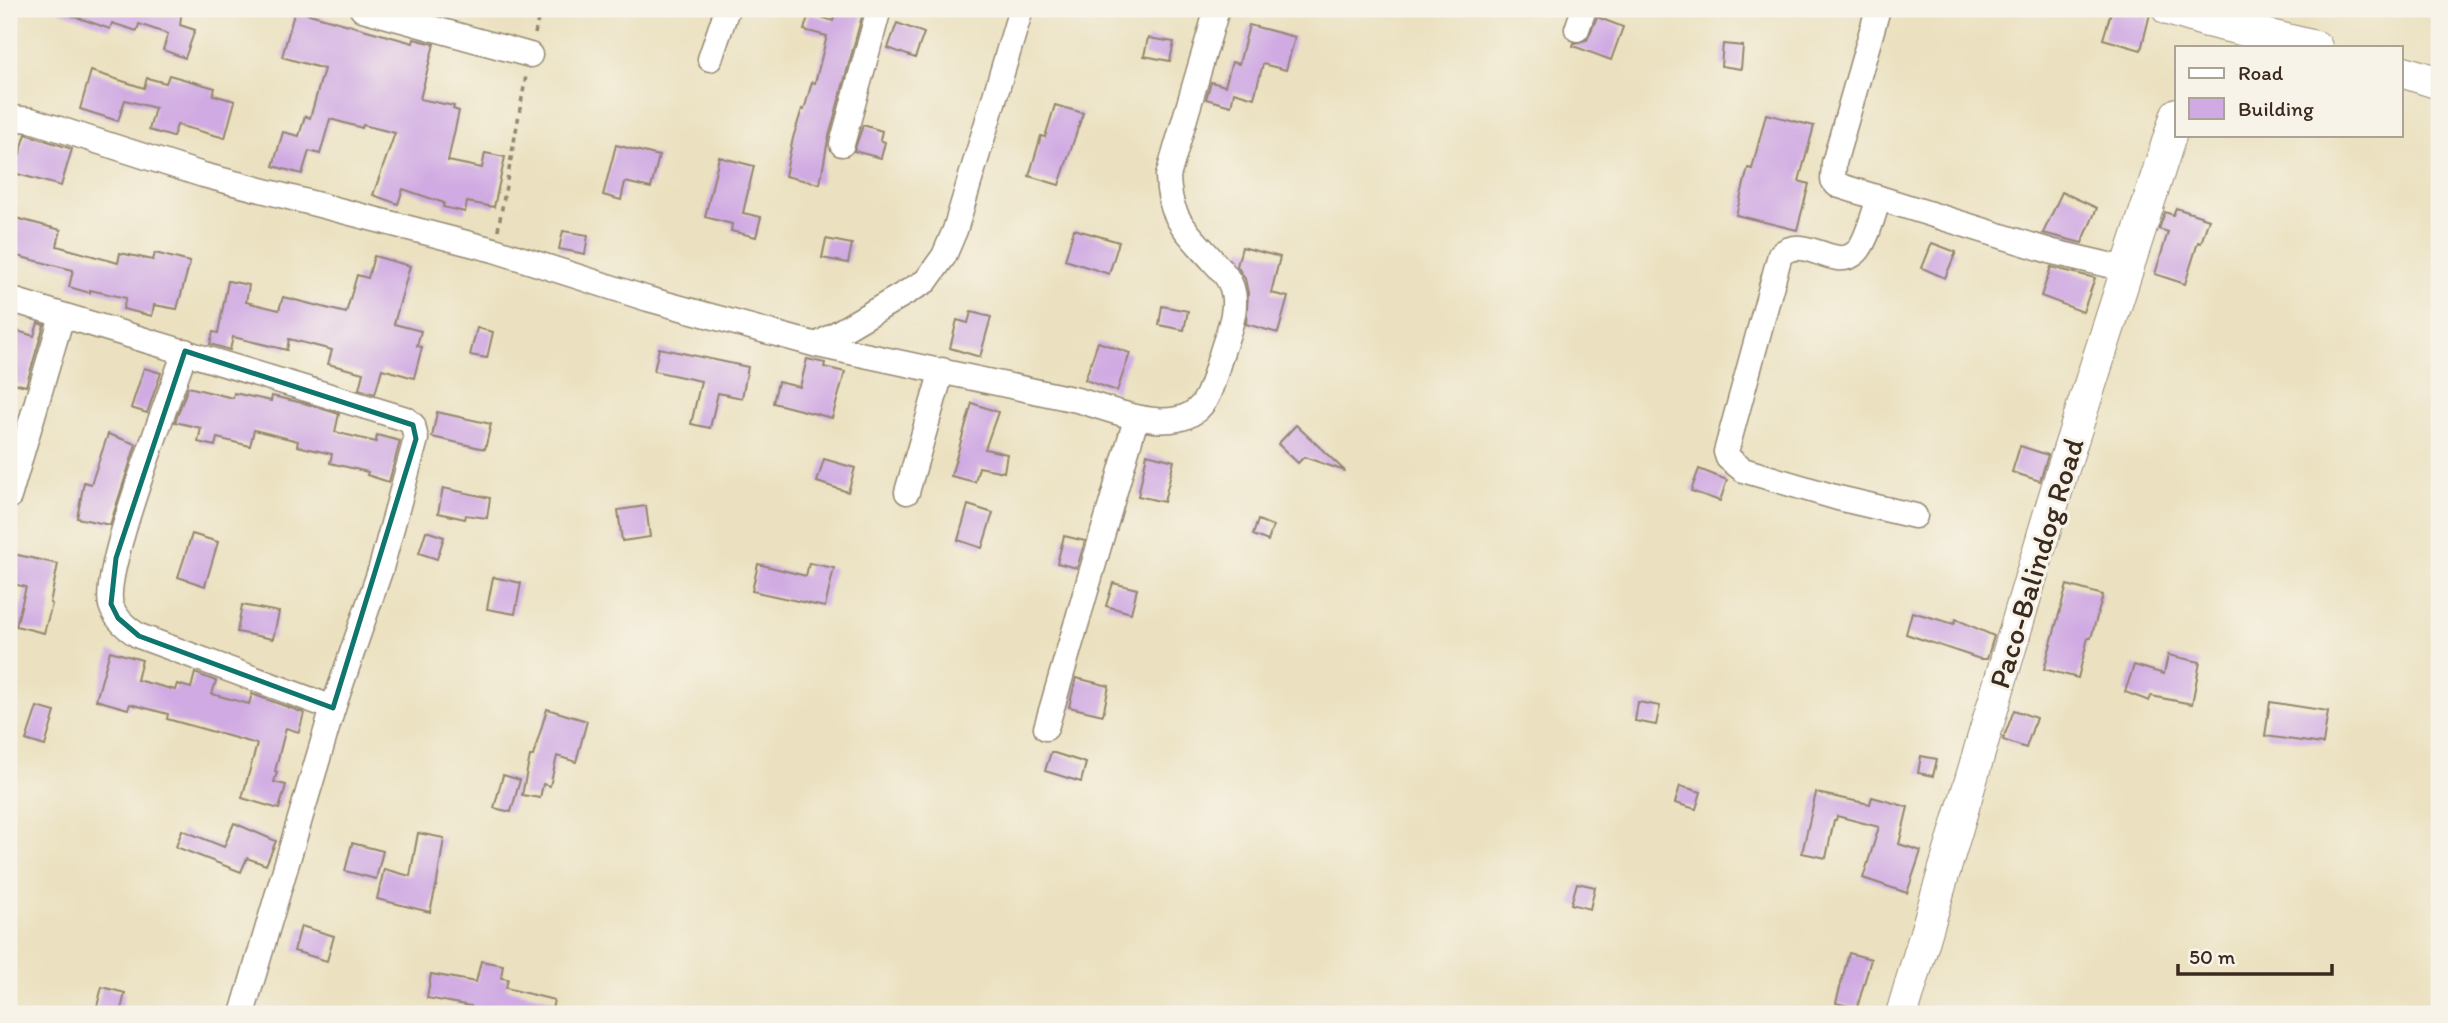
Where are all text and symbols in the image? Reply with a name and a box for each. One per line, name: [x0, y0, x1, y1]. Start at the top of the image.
legend: [2175, 46, 2402, 136]
text: Road: [2238, 60, 2284, 85]
text: Building: [2238, 96, 2314, 121]
street label: Paco-Balindog Road: [1980, 433, 2092, 693]
scale bar: [2178, 932, 2332, 976]
text: 50 m: [2189, 944, 2236, 969]

